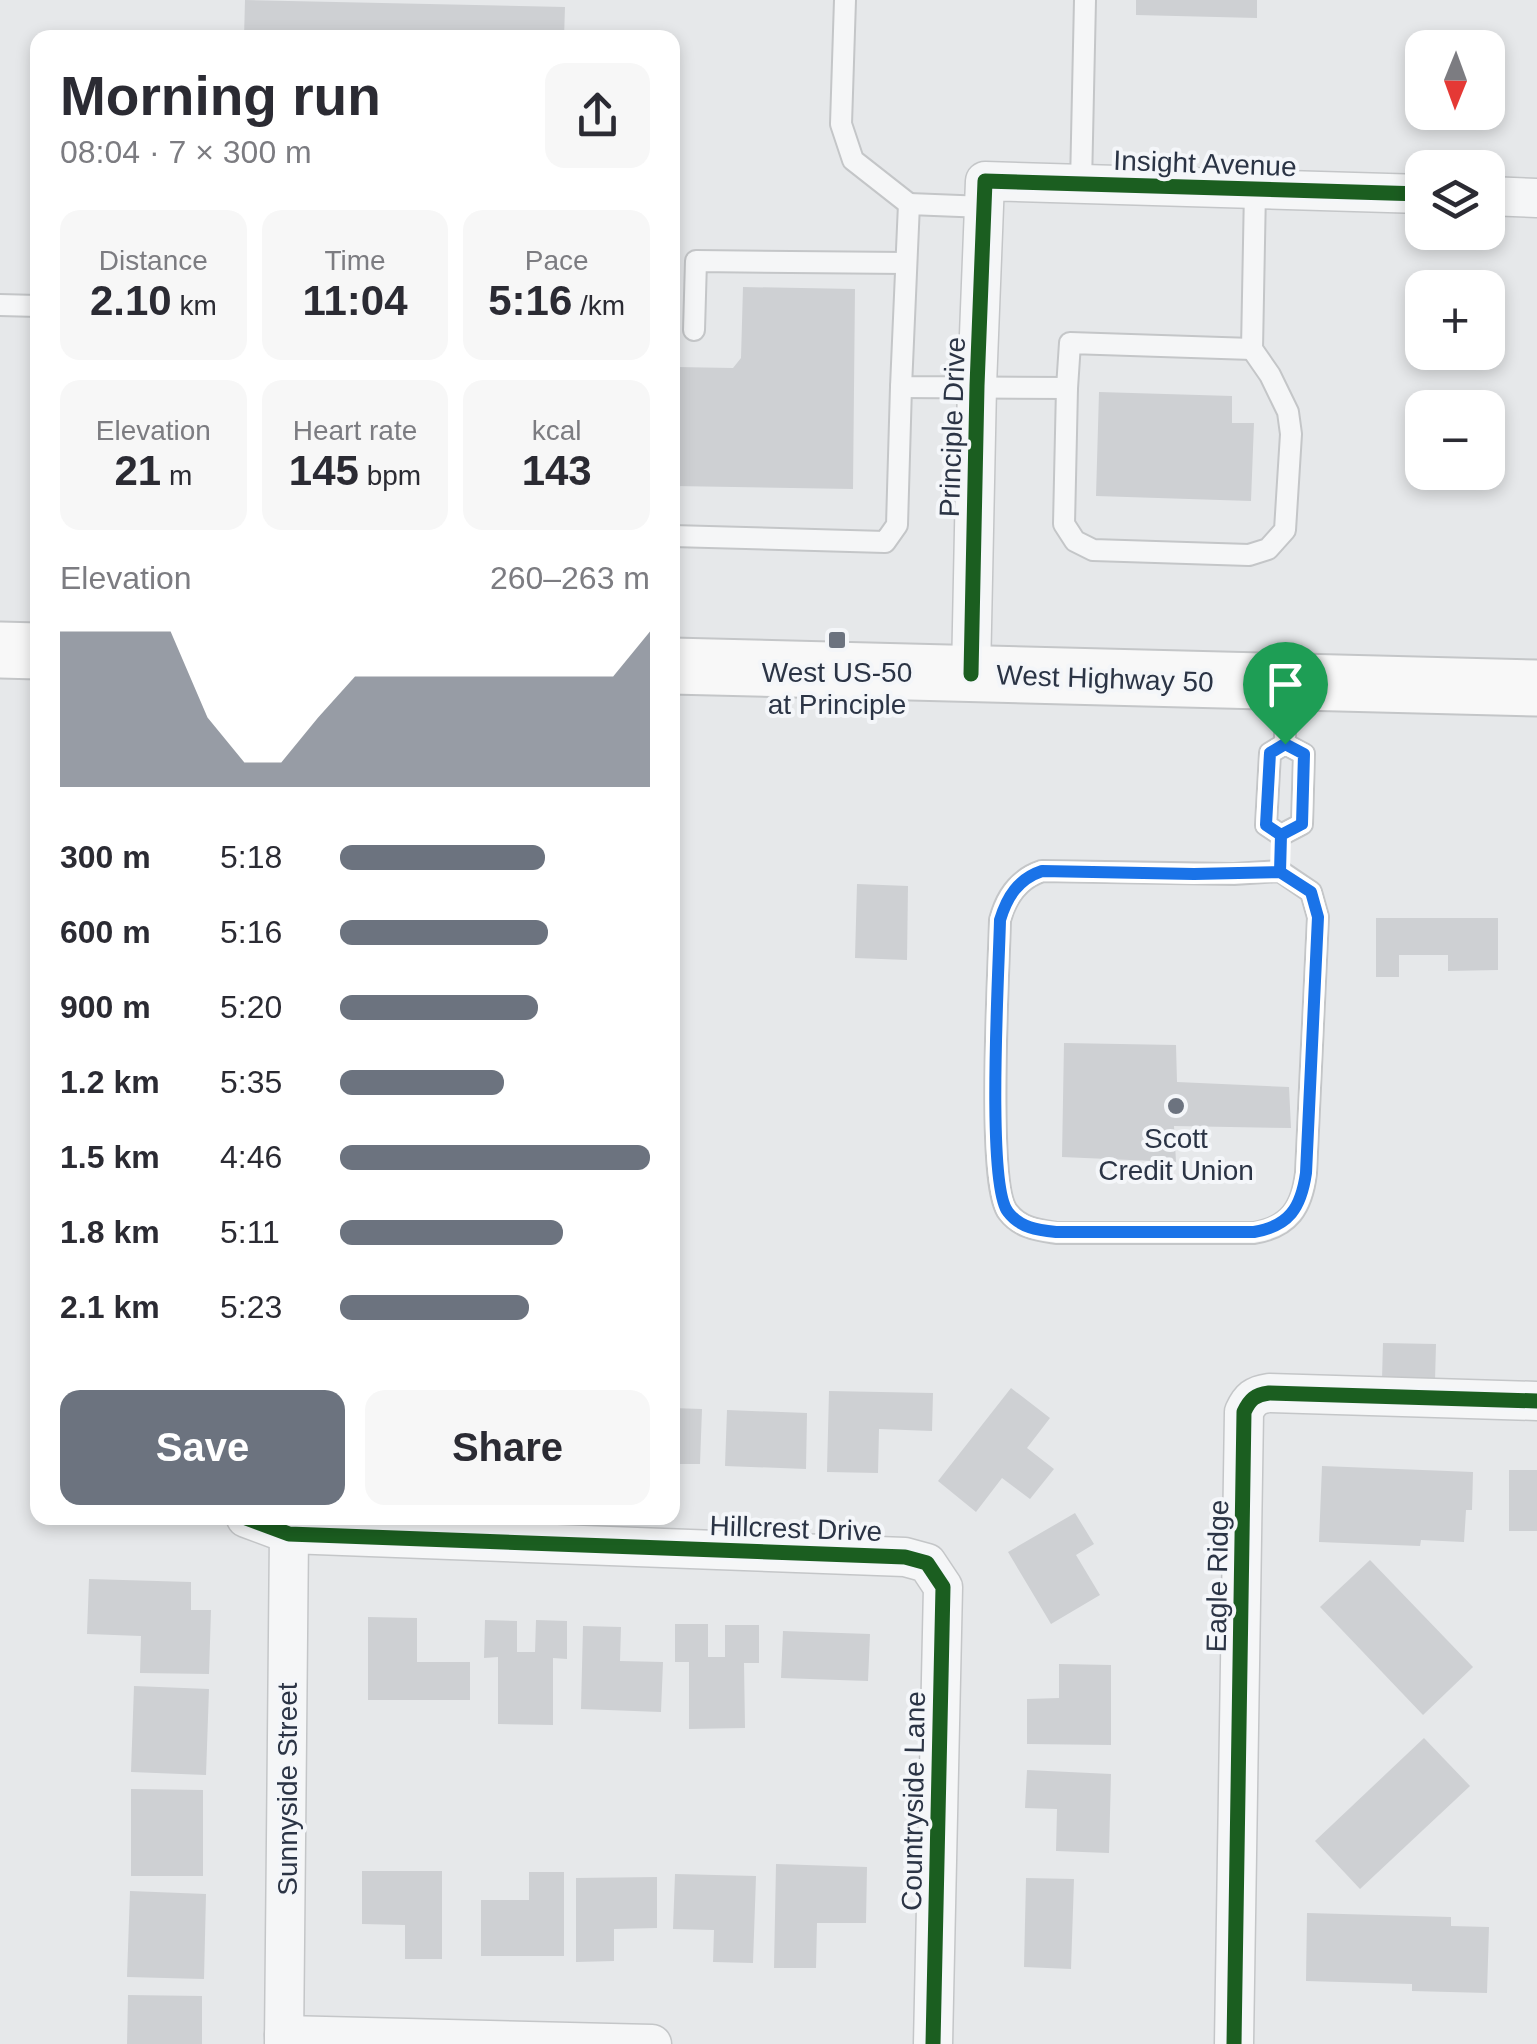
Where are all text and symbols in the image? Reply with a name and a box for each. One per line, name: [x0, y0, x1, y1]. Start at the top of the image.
north arrow: [1405, 30, 1505, 130]
map controls: [1405, 30, 1505, 490]
button: share: [545, 63, 650, 168]
text: Morning run: [60, 65, 381, 127]
text: 08:04 · 7 × 300 m: [60, 134, 312, 170]
street label: Insight Avenue: [1113, 145, 1297, 182]
button: layers: [1405, 150, 1505, 250]
text: Distance: [99, 245, 208, 276]
text: Time: [324, 245, 386, 276]
text: Pace: [525, 245, 589, 276]
button: +: [1405, 270, 1505, 370]
text: 2.10: [90, 277, 172, 324]
text: 11:04: [302, 277, 408, 324]
text: 5:16: [488, 277, 572, 324]
text: km: [172, 290, 217, 321]
text: /km: [572, 290, 625, 321]
street label: Principle Drive: [934, 336, 971, 518]
button: −: [1405, 390, 1505, 490]
text: Elevation: [96, 415, 211, 446]
text: Heart rate: [293, 415, 417, 446]
text: kcal: [532, 415, 582, 446]
text: 21: [114, 447, 161, 494]
text: 145: [289, 447, 359, 494]
text: 143: [522, 447, 592, 494]
text: m: [161, 460, 192, 491]
text: bpm: [359, 460, 421, 491]
text: Elevation: [60, 560, 192, 596]
text: 260–263 m: [490, 560, 650, 596]
marker: West US-50 at Principle: [826, 629, 848, 651]
pin: [1243, 642, 1328, 745]
place label: West US-50 at Principle: [762, 657, 912, 720]
icon: arrive: [1258, 657, 1313, 712]
street label: West Highway 50: [996, 659, 1214, 698]
text: 300 m: [60, 839, 151, 875]
text: 5:18: [220, 839, 282, 875]
text: 600 m: [60, 914, 151, 950]
text: 5:16: [220, 914, 282, 950]
text: 900 m: [60, 989, 151, 1025]
text: 5:20: [220, 989, 282, 1025]
text: 1.2 km: [60, 1064, 160, 1100]
text: 5:35: [220, 1064, 282, 1100]
marker: Scott Credit Union: [1165, 1095, 1187, 1117]
place label: Scott Credit Union: [1098, 1123, 1254, 1186]
text: 1.5 km: [60, 1139, 160, 1175]
text: 4:46: [220, 1139, 282, 1175]
text: 1.8 km: [60, 1214, 160, 1250]
text: 5:11: [220, 1214, 280, 1250]
text: 2.1 km: [60, 1289, 160, 1325]
text: 5:23: [220, 1289, 282, 1325]
button: Save: [60, 1390, 345, 1505]
button: Share: [365, 1390, 650, 1505]
street label: Eagle Ridge: [1201, 1499, 1234, 1653]
street label: Hillcrest Drive: [709, 1510, 883, 1547]
street label: Sunnyside Street: [272, 1682, 303, 1896]
street label: Countryside Lane: [896, 1691, 931, 1911]

